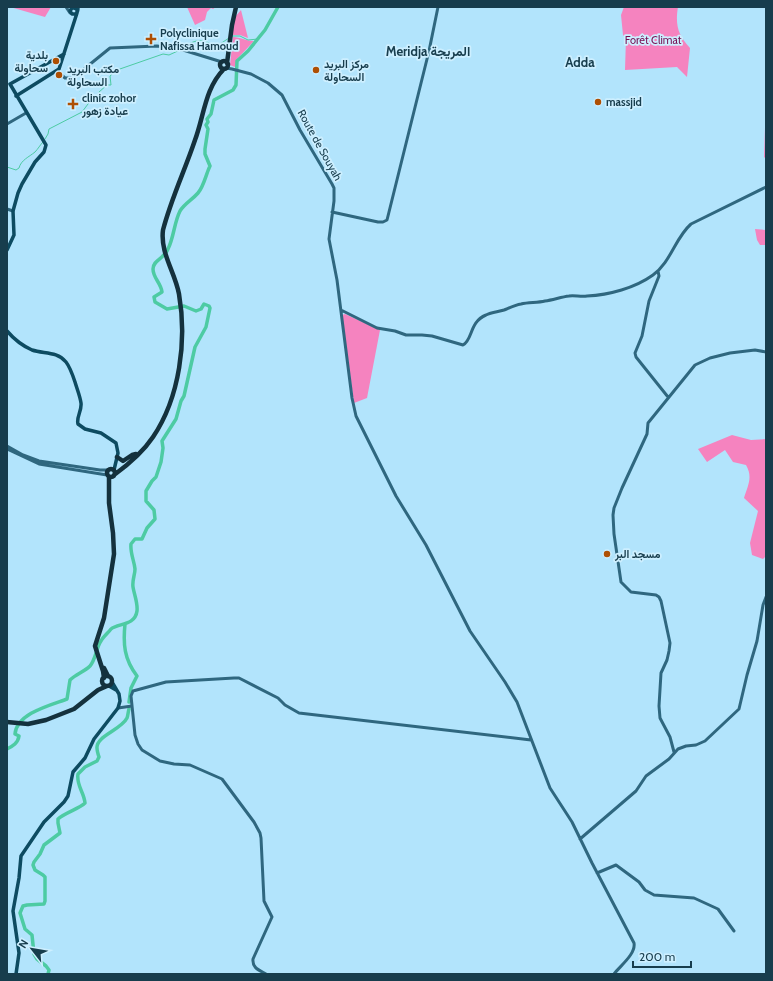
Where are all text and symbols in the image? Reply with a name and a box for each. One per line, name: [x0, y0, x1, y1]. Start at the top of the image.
place label: Polyclinique Nafissa Hamoud: [160, 26, 238, 53]
marker: Polyclinique Nafissa Hamoud: [145, 33, 157, 45]
park label: Forêt Climat: [625, 33, 682, 47]
district label: Meridja المريجة: [386, 43, 470, 60]
place label: بلدية سحاولة: [14, 48, 48, 75]
district label: Adda: [565, 54, 595, 70]
marker: بلدية سحاولة: [51, 56, 61, 66]
place label: مركز البريد السحاولة: [324, 57, 369, 84]
place label: مكتب البريد السحاولة: [67, 62, 119, 89]
marker: مركز البريد السحاولة: [311, 65, 321, 75]
marker: مكتب البريد السحاولة: [54, 70, 64, 80]
place label: clinic zohor عيادة زهور: [81, 91, 136, 118]
place label: massjid: [606, 95, 642, 109]
marker: massjid: [593, 97, 603, 107]
marker: clinic zohor عيادة زهور: [67, 98, 79, 110]
street label: Route de Souyah: [295, 107, 345, 183]
place label: مسجد البر: [614, 547, 661, 561]
marker: مسجد البر: [602, 549, 612, 559]
north arrow: [12, 929, 52, 969]
text: N: [15, 937, 31, 951]
scale bar: [633, 943, 691, 969]
text: 200 m: [639, 949, 675, 964]

